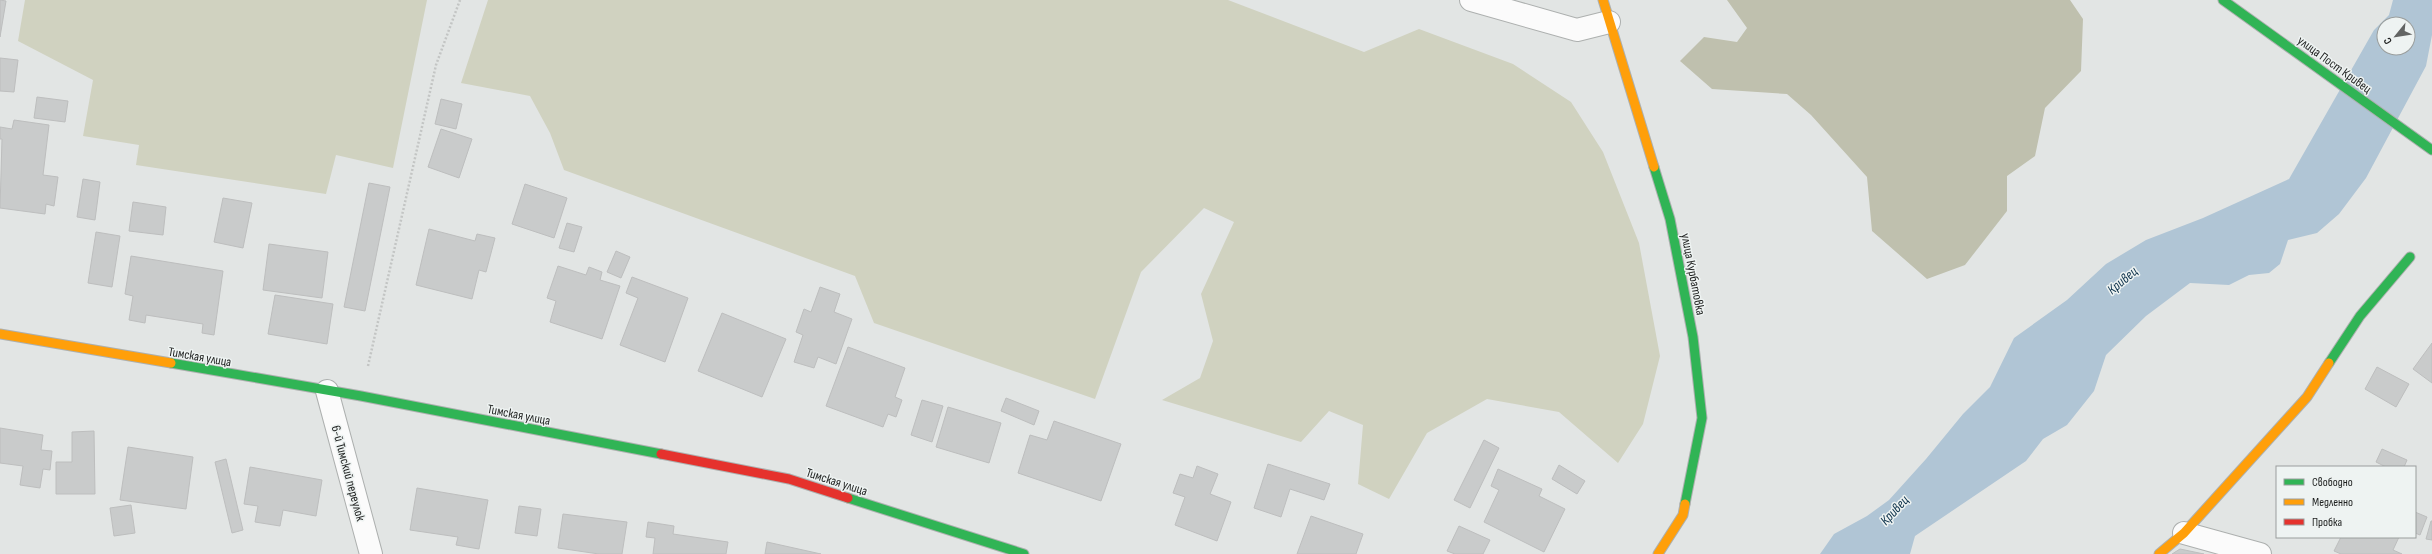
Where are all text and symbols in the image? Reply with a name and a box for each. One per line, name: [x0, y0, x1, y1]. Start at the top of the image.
north arrow: [2376, 16, 2416, 56]
street label: улица Пост Кривец: [2294, 33, 2375, 97]
text: С: [2381, 35, 2395, 46]
street label: улица Курбатовка: [1677, 232, 1709, 316]
water label: Кривец: [2104, 263, 2141, 298]
street label: Тимская улица: [167, 344, 233, 370]
street label: Тимская улица: [486, 401, 552, 429]
street label: 6-й Тимский переулок: [328, 424, 369, 523]
street label: Тимская улица: [804, 464, 869, 499]
legend: [2276, 466, 2416, 538]
text: Свободно: [2312, 475, 2353, 490]
water label: Кривец: [1876, 492, 1912, 529]
text: Медленно: [2312, 495, 2353, 510]
text: Пробка: [2312, 515, 2343, 530]

